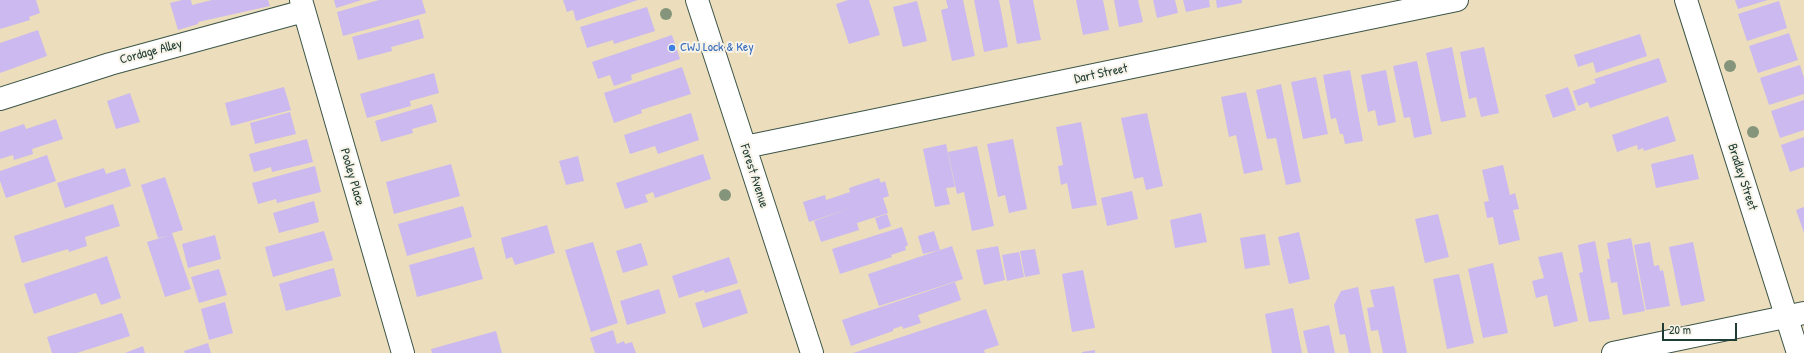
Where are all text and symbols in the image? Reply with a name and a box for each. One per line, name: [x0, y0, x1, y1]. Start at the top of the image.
street label: Cordage Alley: [118, 36, 184, 68]
place label: CWJ Lock & Key: [680, 40, 754, 56]
marker: CWJ Lock & Key: [667, 43, 677, 53]
street label: Dart Street: [1073, 61, 1129, 87]
street label: Forest Avenue: [736, 142, 772, 210]
street label: Bradley Street: [1724, 142, 1760, 212]
street label: Pooley Place: [336, 147, 368, 207]
scale bar: [1664, 315, 1739, 341]
text: 20 m: [1669, 321, 1691, 338]

